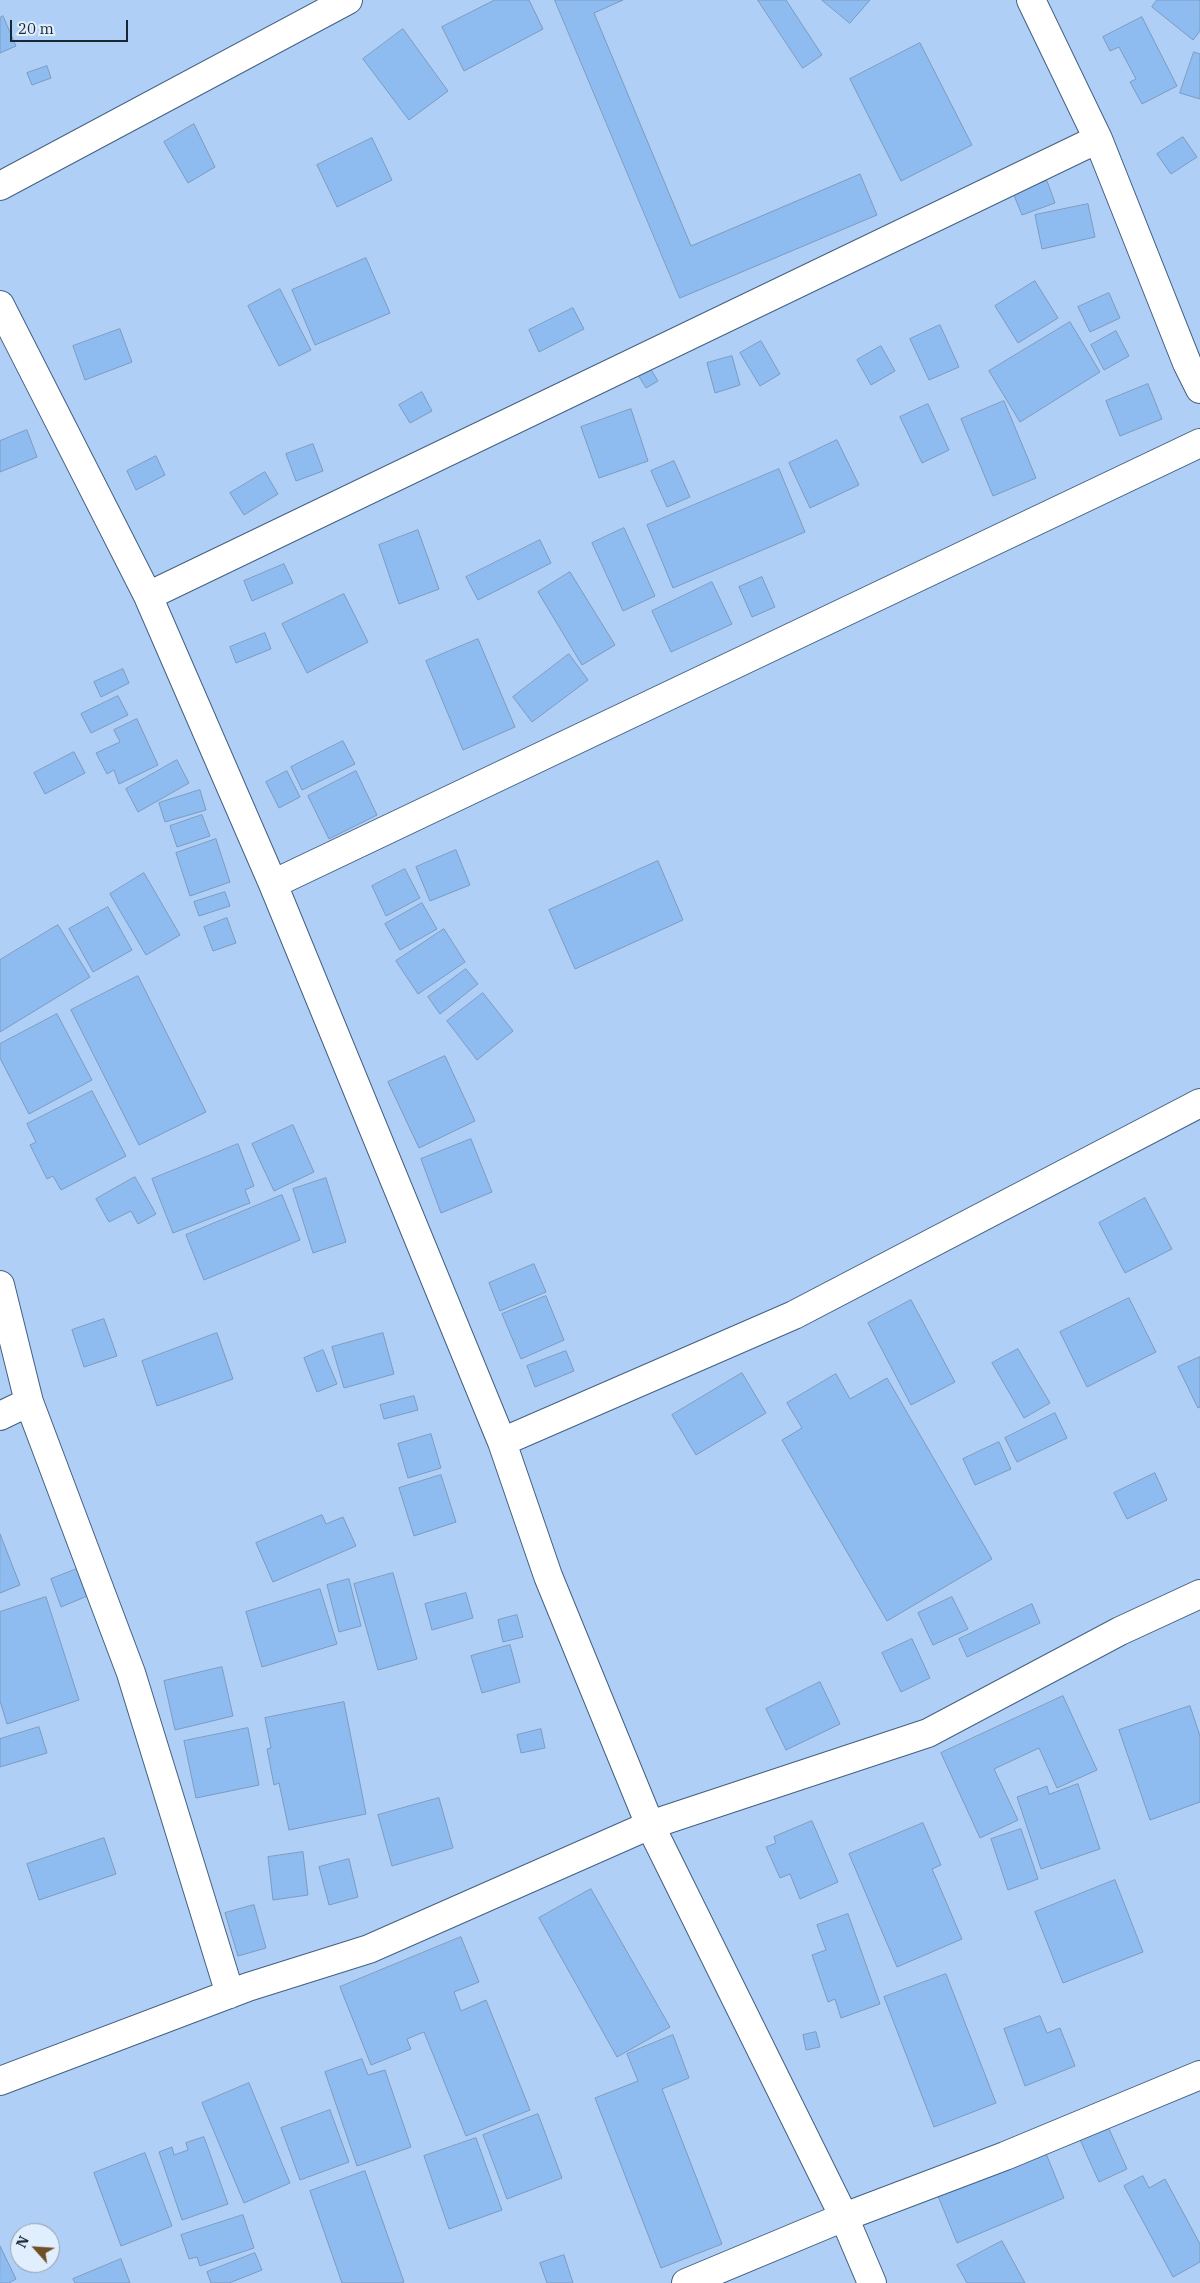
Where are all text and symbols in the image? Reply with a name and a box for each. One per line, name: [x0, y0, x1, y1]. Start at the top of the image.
scale bar: [12, 10, 130, 42]
text: 20 m: [18, 19, 54, 38]
north arrow: [10, 2223, 60, 2273]
text: N: [12, 2233, 33, 2251]

